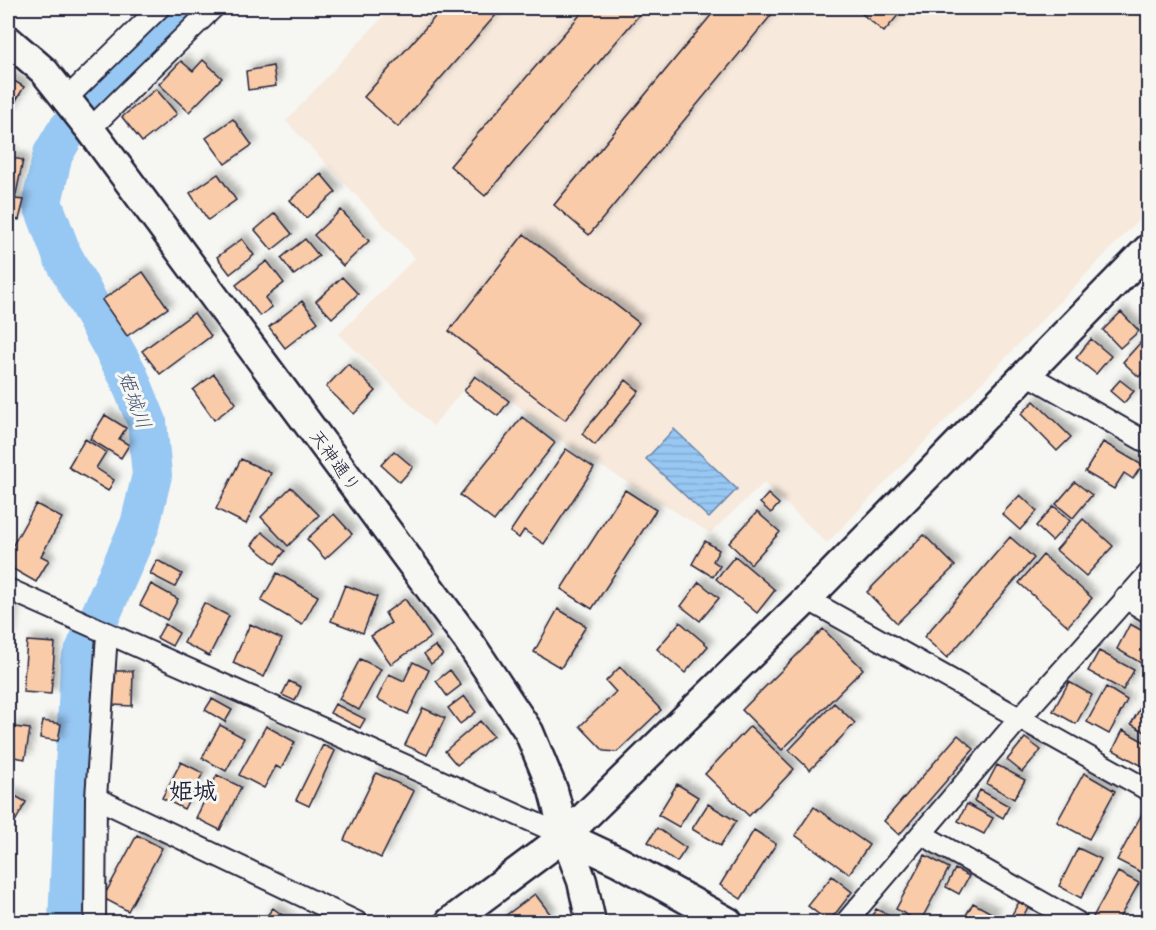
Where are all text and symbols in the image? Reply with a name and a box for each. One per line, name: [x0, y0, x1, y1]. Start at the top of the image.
water label: 姫城川: [111, 369, 154, 433]
street label: 天神通り: [303, 427, 363, 498]
district label: 姫城: [169, 779, 217, 809]

